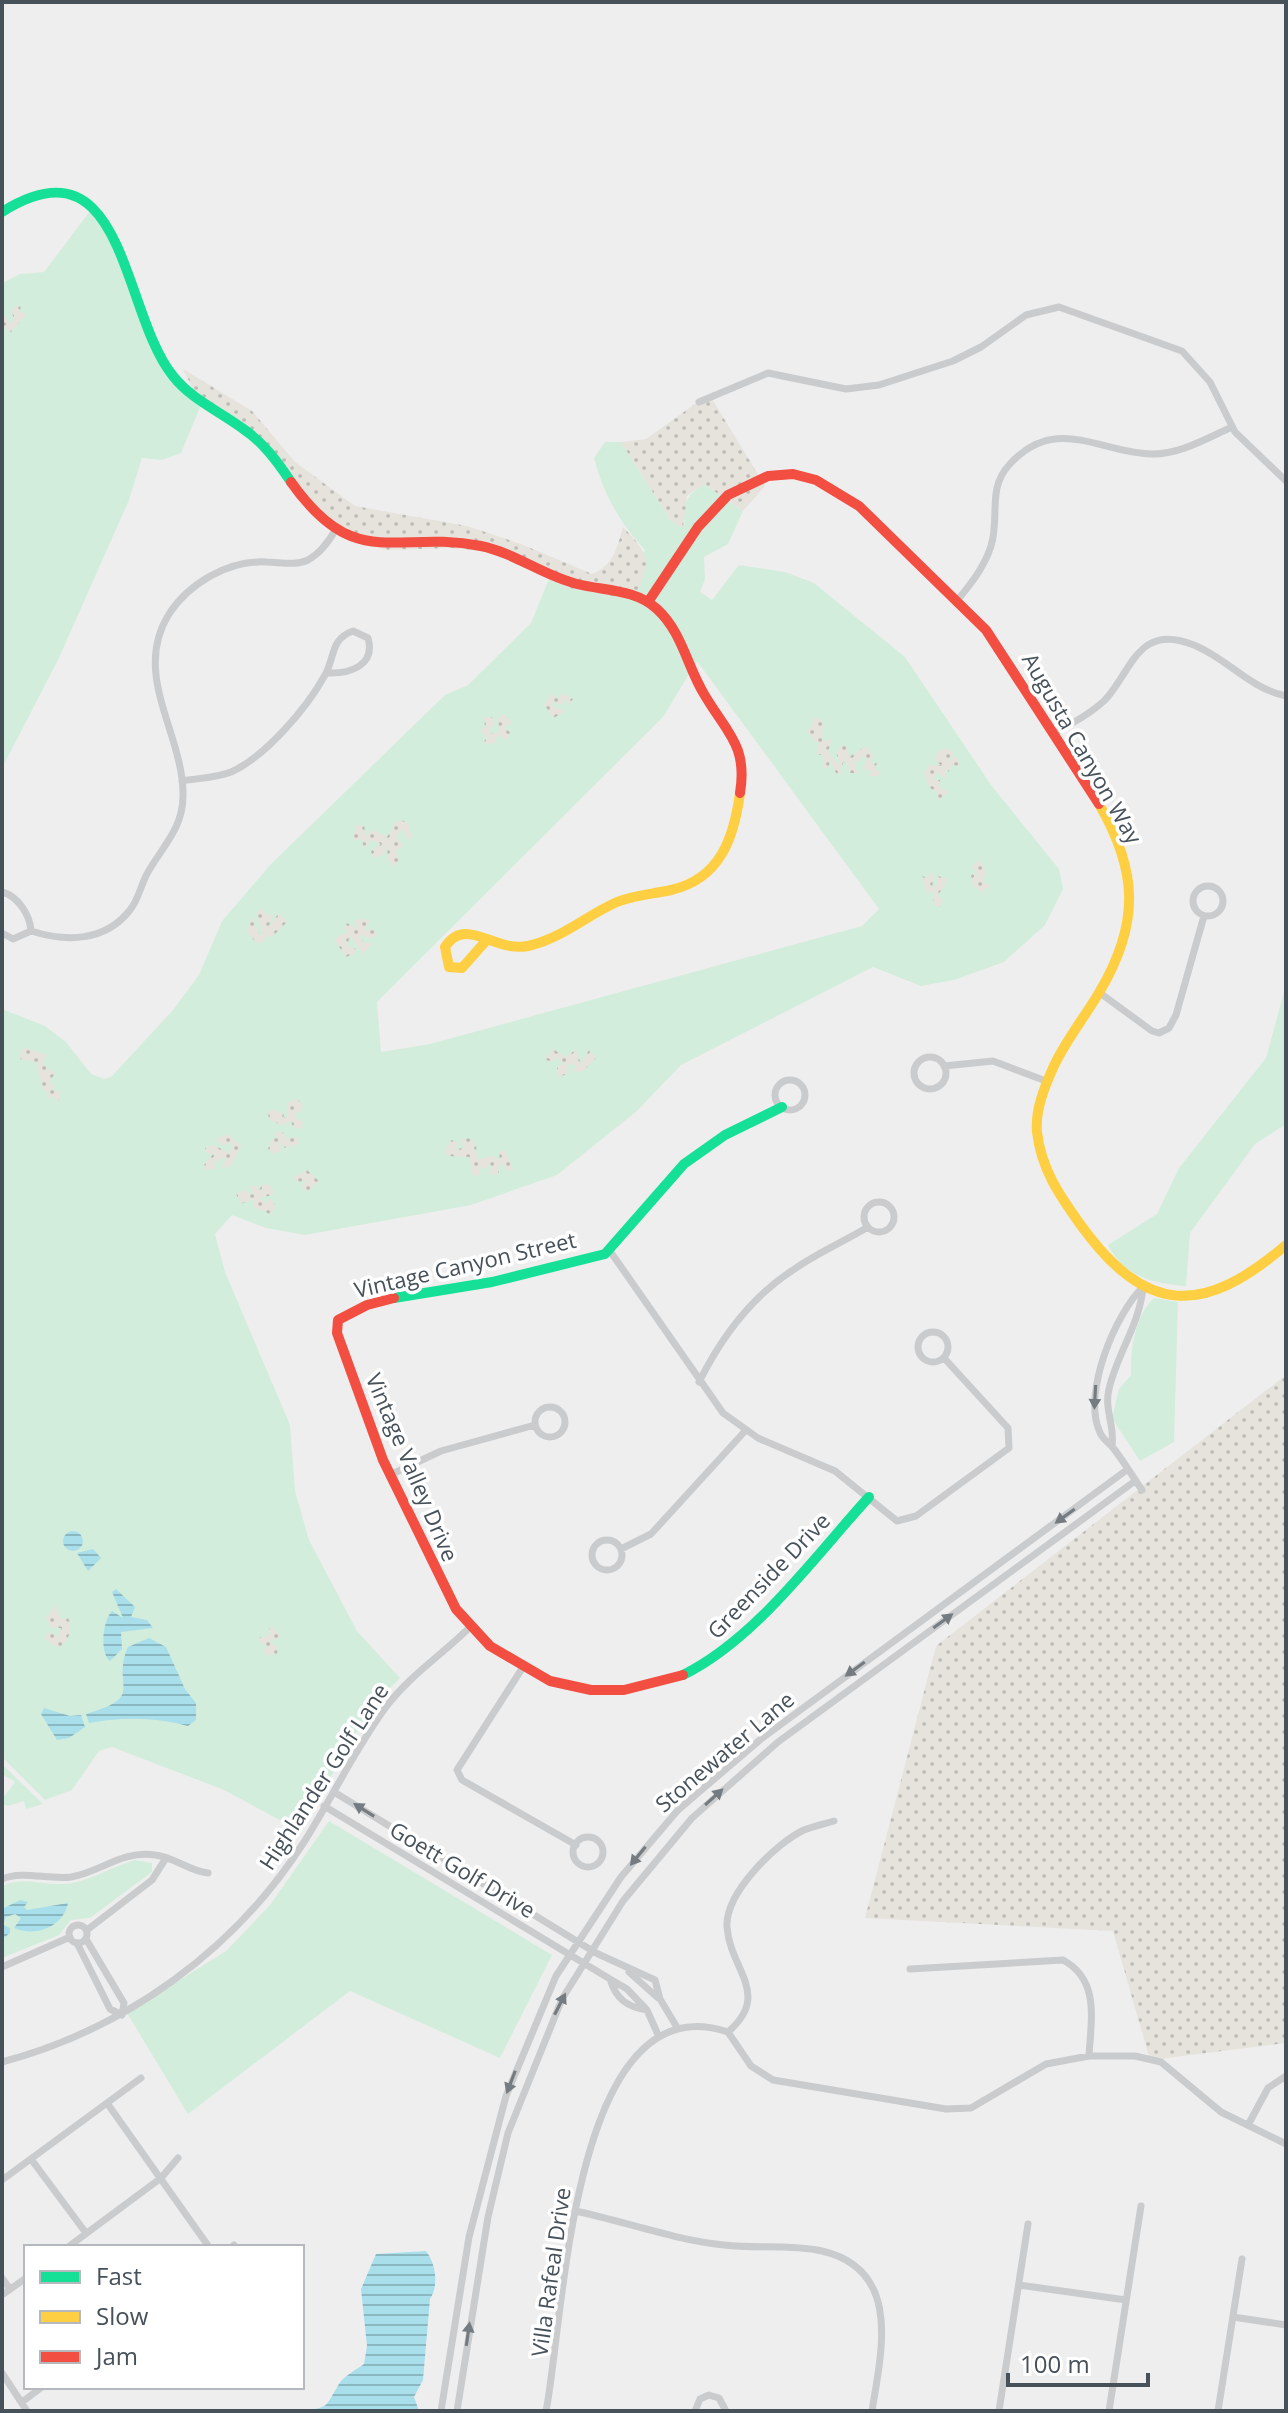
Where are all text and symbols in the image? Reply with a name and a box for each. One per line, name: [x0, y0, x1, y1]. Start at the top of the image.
street label: Augusta Canyon Way: [1016, 647, 1150, 850]
street label: Vintage Canyon Street: [351, 1224, 579, 1304]
street label: Vintage Valley Drive: [360, 1368, 466, 1566]
one-way arrow: [1088, 1385, 1101, 1410]
street label: Greenside Drive: [700, 1505, 836, 1645]
one-way arrow: [1055, 1507, 1075, 1523]
one-way arrow: [932, 1614, 953, 1630]
one-way arrow: [845, 1661, 866, 1677]
street label: Highlander Golf Lane: [251, 1677, 395, 1875]
street label: Stonewater Lane: [648, 1684, 800, 1818]
one-way arrow: [705, 1788, 724, 1806]
one-way arrow: [353, 1804, 375, 1818]
street label: Goett Golf Drive: [385, 1814, 541, 1924]
one-way arrow: [630, 1846, 646, 1866]
one-way arrow: [553, 1993, 566, 2016]
one-way arrow: [504, 2070, 517, 2094]
street label: Villa Rafeal Drive: [523, 2185, 577, 2359]
legend: [24, 2245, 304, 2389]
text: Fast: [96, 2259, 142, 2292]
text: Slow: [96, 2299, 149, 2332]
one-way arrow: [462, 2321, 475, 2346]
scale bar: [1008, 2337, 1148, 2387]
text: Jam: [94, 2339, 138, 2372]
text: 100 m: [1020, 2347, 1090, 2380]

